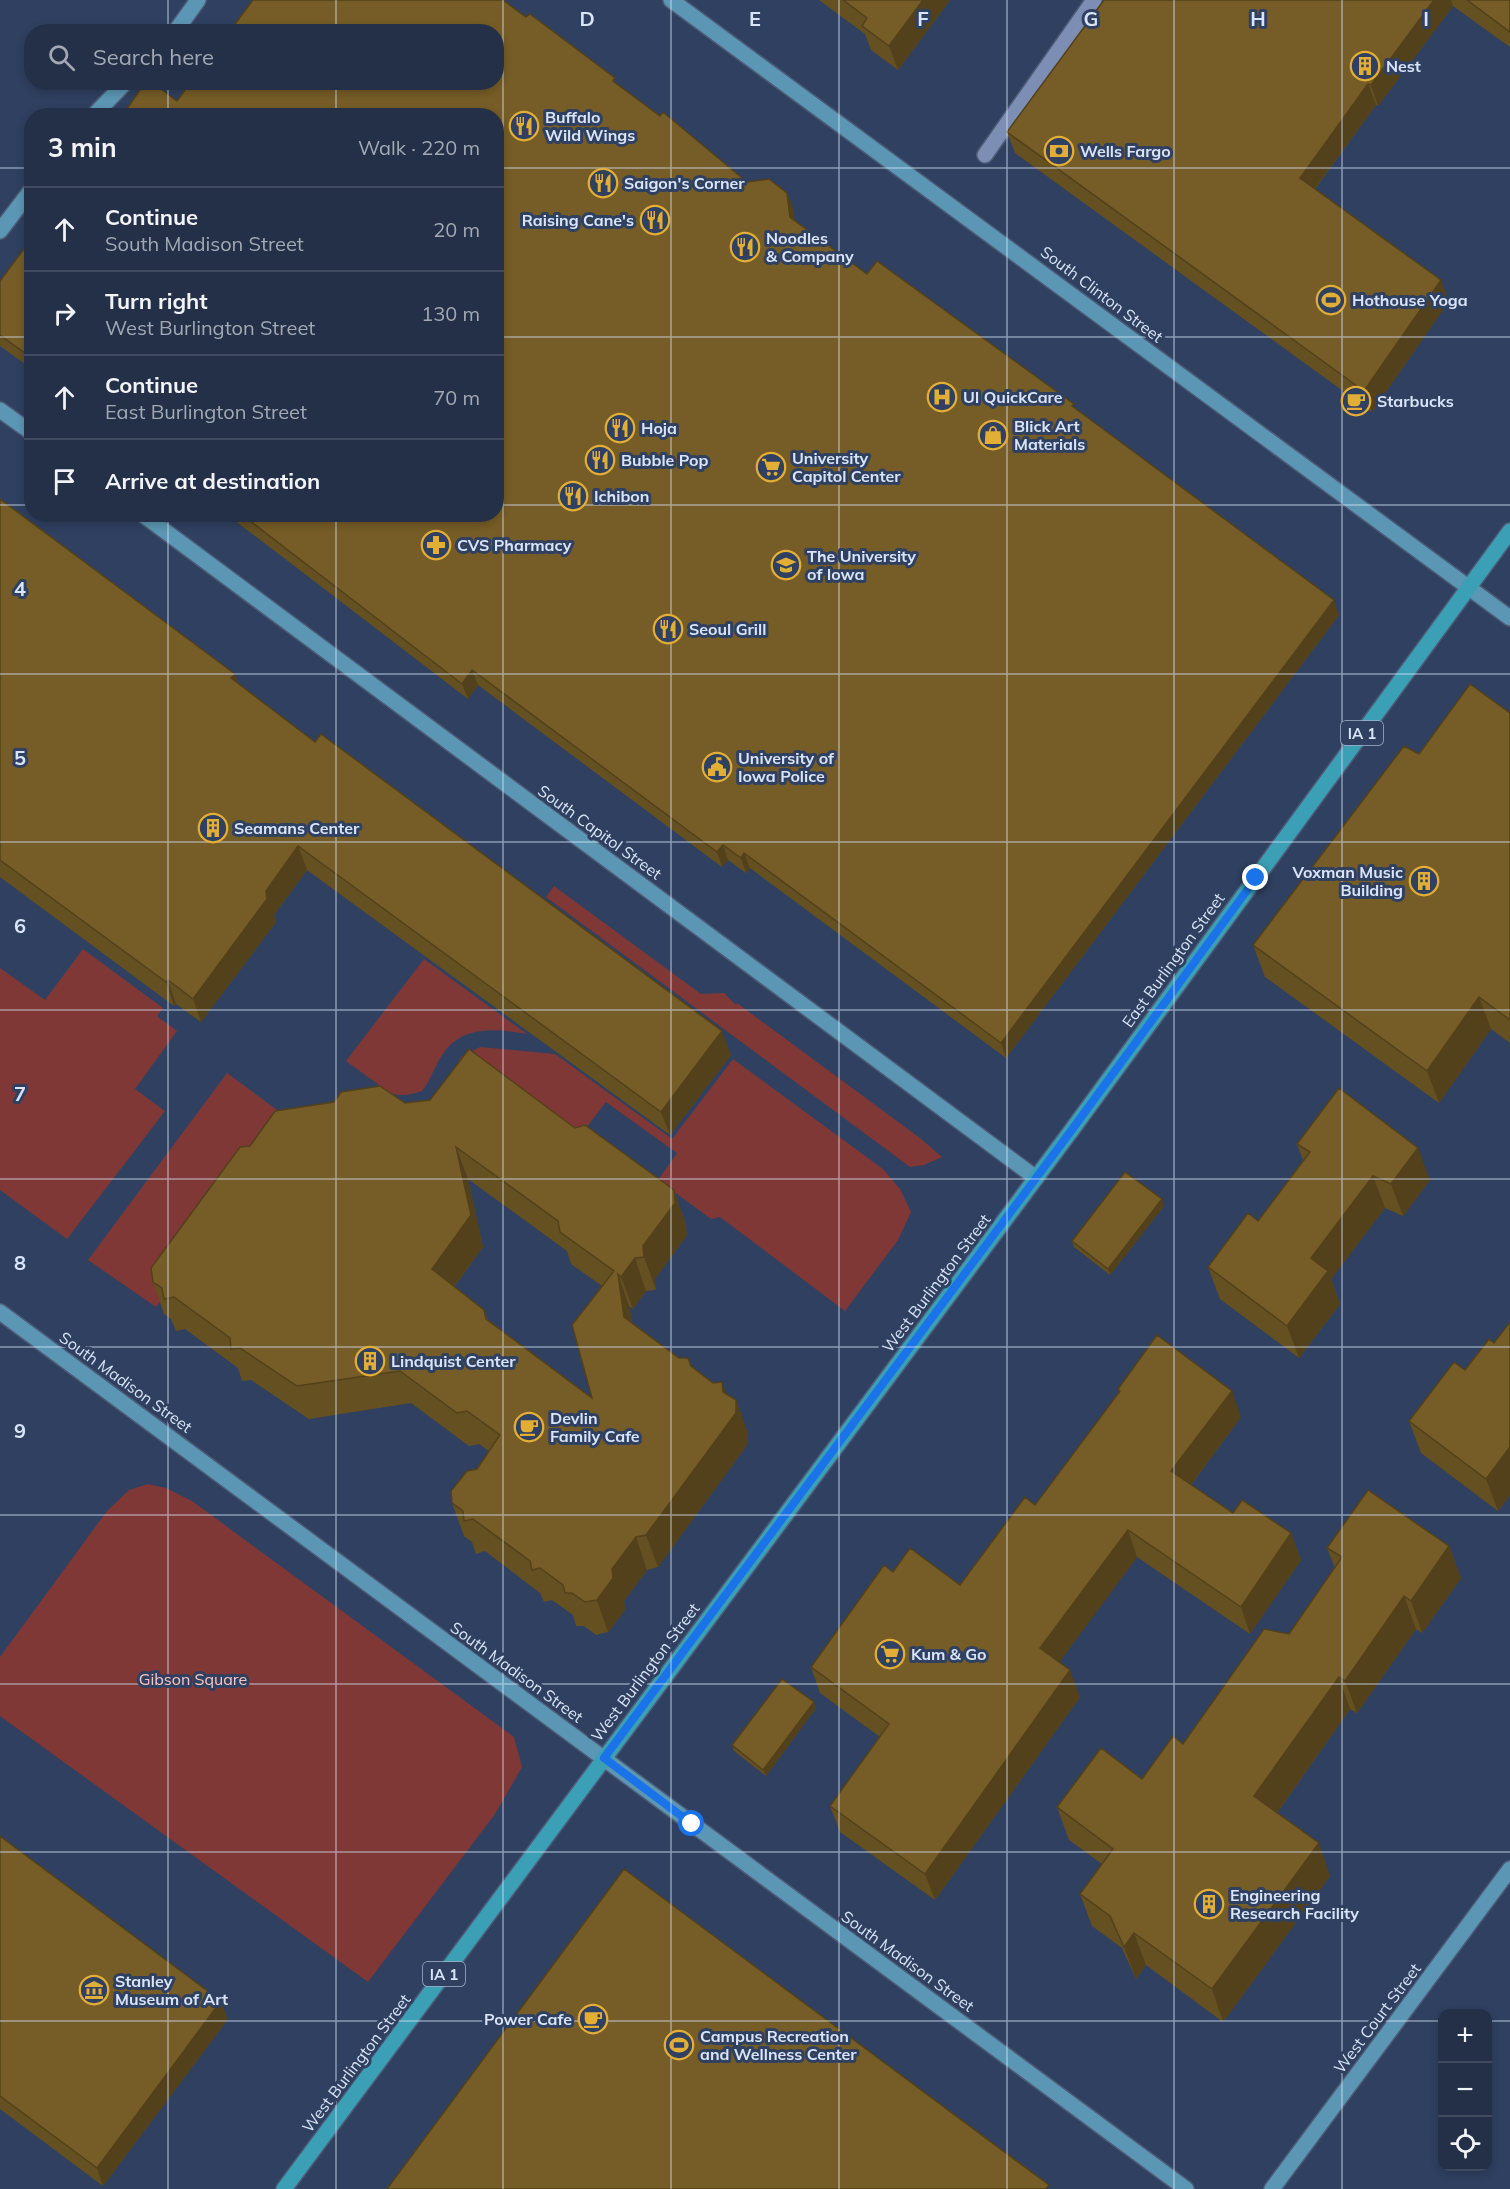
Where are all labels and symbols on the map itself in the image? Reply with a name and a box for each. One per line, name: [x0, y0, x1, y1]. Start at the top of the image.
text: D: [579, 6, 595, 31]
text: E: [749, 6, 761, 31]
text: F: [917, 6, 929, 31]
text: G: [1084, 6, 1098, 31]
text: H: [1250, 6, 1266, 31]
text: I: [1423, 6, 1429, 31]
building icon: Nest: [1349, 50, 1381, 82]
place label: Nest: [1386, 56, 1421, 76]
place label: Buffalo Wild Wings: [545, 107, 635, 145]
restaurant icon: Buffalo Wild Wings: [508, 110, 540, 142]
bank icon: Wells Fargo: [1043, 135, 1075, 167]
place label: Wells Fargo: [1080, 141, 1171, 161]
restaurant icon: Saigon's Corner: [587, 167, 619, 199]
place label: Saigon's Corner: [624, 173, 745, 193]
restaurant icon: Raising Cane's: [639, 204, 671, 236]
place label: Raising Cane's: [522, 210, 634, 230]
place label: Noodles & Company: [766, 228, 854, 266]
restaurant icon: Noodles & Company: [729, 231, 761, 263]
street label: South Clinton Street: [1037, 242, 1167, 347]
sports icon: Hothouse Yoga: [1315, 284, 1347, 316]
place label: Hothouse Yoga: [1352, 290, 1468, 310]
hospital icon: UI QuickCare: [926, 381, 958, 413]
cafe icon: Starbucks: [1340, 385, 1372, 417]
place label: UI QuickCare: [963, 387, 1063, 407]
place label: Starbucks: [1377, 391, 1454, 411]
restaurant icon: Hoja: [604, 412, 636, 444]
place label: Blick Art Materials: [1014, 416, 1085, 454]
place label: Hoja: [641, 418, 677, 438]
shop icon: Blick Art Materials: [977, 419, 1009, 451]
restaurant icon: Bubble Pop: [584, 444, 616, 476]
place label: University Capitol Center: [792, 448, 901, 486]
place label: Bubble Pop: [621, 450, 708, 470]
supermarket icon: University Capitol Center: [755, 451, 787, 483]
restaurant icon: Ichibon: [557, 480, 589, 512]
place label: Ichibon: [594, 486, 649, 506]
pharmacy icon: CVS Pharmacy: [420, 529, 452, 561]
place label: CVS Pharmacy: [457, 535, 572, 555]
place label: The University of Iowa: [807, 546, 916, 584]
school or university icon: The University of Iowa: [770, 549, 802, 581]
text: 4: [14, 576, 26, 601]
restaurant icon: Seoul Grill: [652, 613, 684, 645]
place label: Seoul Grill: [689, 619, 766, 639]
road number: IA 1: [1341, 721, 1383, 745]
text: 5: [14, 745, 26, 770]
place label: University of Iowa Police: [738, 748, 835, 786]
public building icon: University of Iowa Police: [701, 751, 733, 783]
street label: South Capitol Street: [534, 780, 666, 884]
building icon: Seamans Center: [197, 812, 229, 844]
place label: Seamans Center: [234, 818, 360, 838]
place label: Voxman Music Building: [1291, 862, 1403, 900]
route end: [1242, 864, 1268, 890]
building icon: Voxman Music Building: [1408, 865, 1440, 897]
street label: East Burlington Street: [1117, 888, 1229, 1031]
text: 6: [14, 913, 26, 938]
text: 7: [14, 1081, 26, 1106]
street label: West Burlington Street: [877, 1209, 995, 1356]
text: 8: [14, 1250, 26, 1275]
street label: South Madison Street: [56, 1327, 197, 1437]
building icon: Lindquist Center: [354, 1345, 386, 1377]
place label: Lindquist Center: [391, 1351, 516, 1371]
place label: Devlin Family Cafe: [550, 1408, 640, 1446]
cafe icon: Devlin Family Cafe: [513, 1411, 545, 1443]
text: 9: [14, 1418, 26, 1443]
street label: West Burlington Street: [586, 1598, 704, 1745]
street label: South Madison Street: [447, 1617, 588, 1727]
supermarket icon: Kum & Go: [874, 1638, 906, 1670]
place label: Kum & Go: [911, 1644, 987, 1664]
park label: Gibson Square: [139, 1669, 247, 1689]
route start: [678, 1810, 704, 1836]
place label: Engineering Research Facility: [1230, 1885, 1359, 1923]
building icon: Engineering Research Facility: [1193, 1888, 1225, 1920]
street label: South Madison Street: [838, 1906, 979, 2016]
street label: West Court Street: [1329, 1959, 1425, 2077]
road number: IA 1: [423, 1962, 465, 1986]
place label: Stanley Museum of Art: [115, 1971, 228, 2009]
museum icon: Stanley Museum of Art: [78, 1974, 110, 2006]
street label: West Burlington Street: [297, 1989, 415, 2136]
cafe icon: Power Cafe: [577, 2003, 609, 2035]
place label: Power Cafe: [484, 2009, 572, 2029]
place label: Campus Recreation and Wellness Center: [700, 2026, 857, 2064]
sports icon: Campus Recreation and Wellness Center: [663, 2029, 695, 2061]

